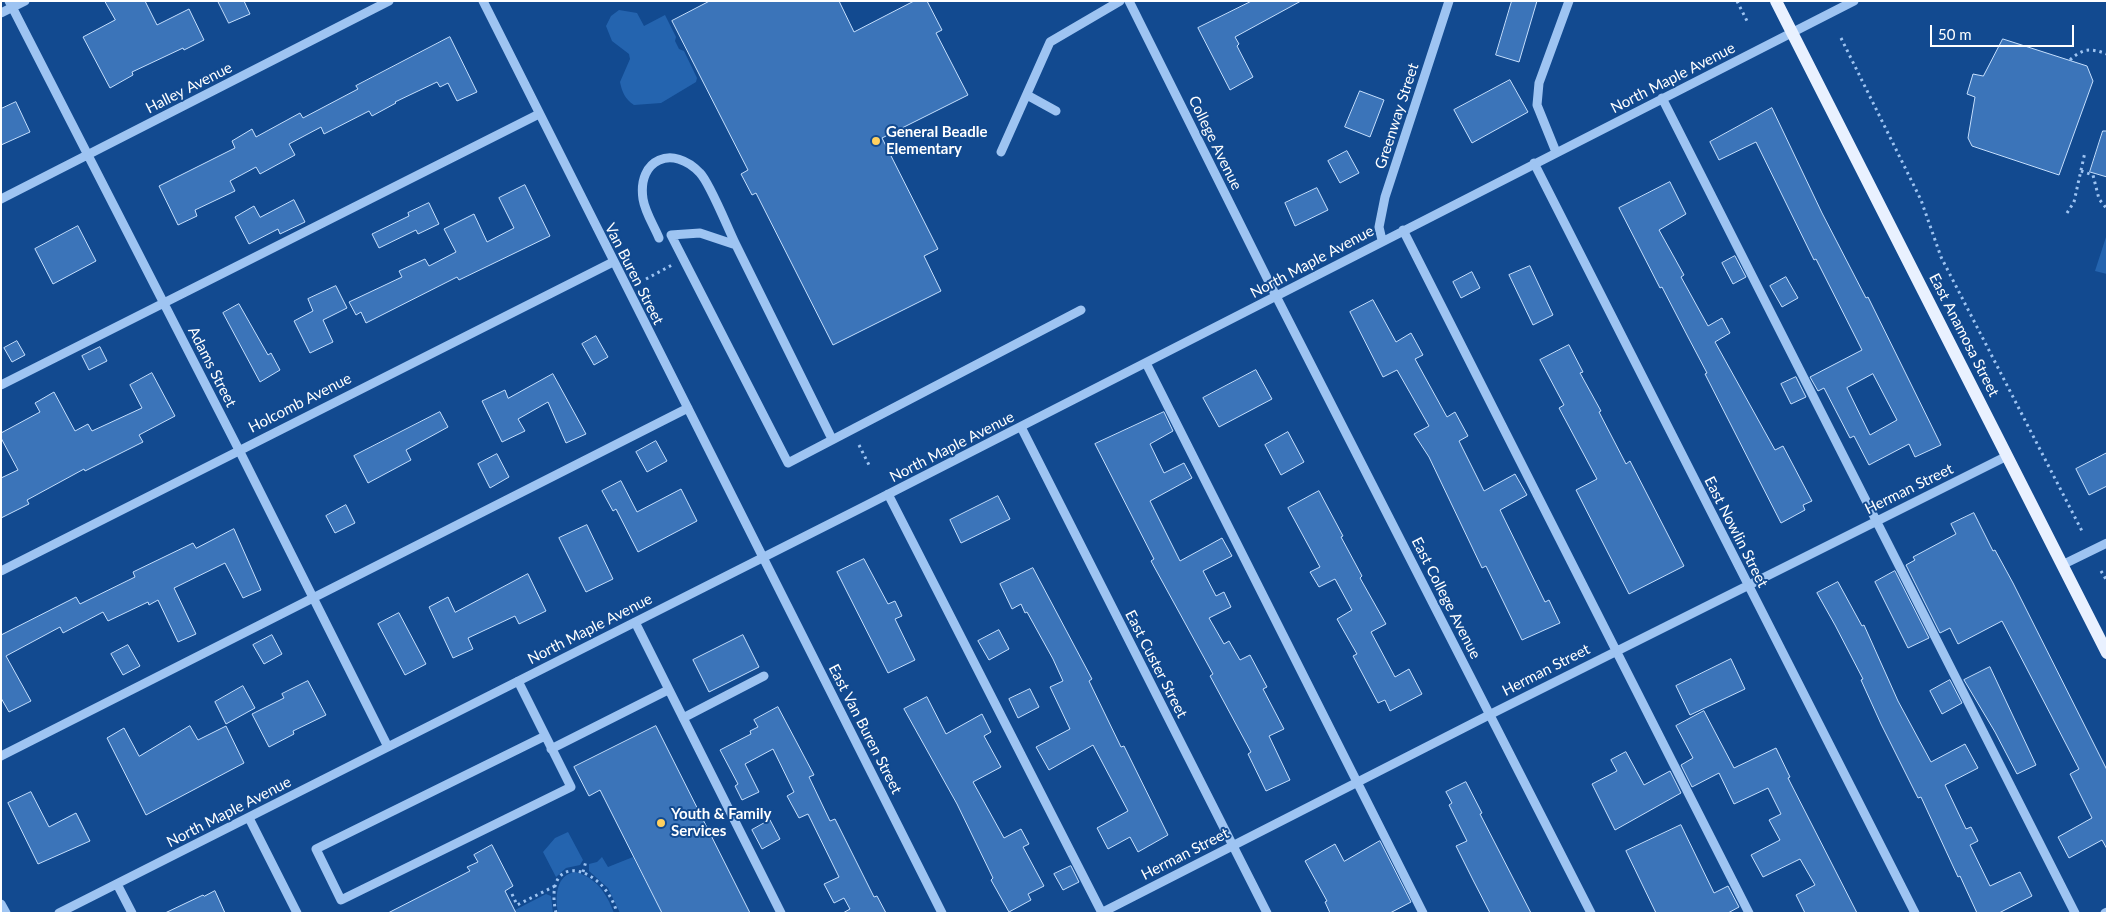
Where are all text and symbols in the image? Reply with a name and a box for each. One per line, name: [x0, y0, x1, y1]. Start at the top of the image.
scale bar: [1933, 15, 2077, 47]
text: 50 m: [1938, 25, 1972, 43]
street label: North Maple Avenue: [1608, 39, 1738, 117]
street label: Halley Avenue: [143, 58, 235, 118]
street label: Greenway Street: [1371, 61, 1423, 171]
street label: College Avenue: [1184, 93, 1246, 193]
place label: General Beadle Elementary: [886, 123, 987, 158]
marker: General Beadle Elementary: [870, 135, 882, 147]
street label: Van Buren Street: [601, 220, 667, 328]
street label: North Maple Avenue: [1247, 222, 1377, 302]
street label: East Anamosa Street: [1925, 270, 2003, 400]
street label: Adams Street: [184, 324, 240, 410]
street label: Holcomb Avenue: [246, 369, 354, 437]
street label: North Maple Avenue: [887, 408, 1017, 486]
street label: Herman Street: [1862, 460, 1956, 518]
street label: East Nowlin Street: [1700, 474, 1772, 590]
street label: East College Avenue: [1408, 534, 1484, 662]
street label: North Maple Avenue: [525, 590, 655, 668]
street label: East Custer Street: [1121, 607, 1191, 721]
street label: Herman Street: [1499, 640, 1593, 700]
street label: East Van Buren Street: [824, 661, 906, 797]
street label: North Maple Avenue: [164, 773, 294, 851]
place label: Youth & Family Services: [671, 805, 771, 840]
marker: Youth & Family Services: [655, 817, 667, 829]
street label: Herman Street: [1138, 824, 1232, 884]

